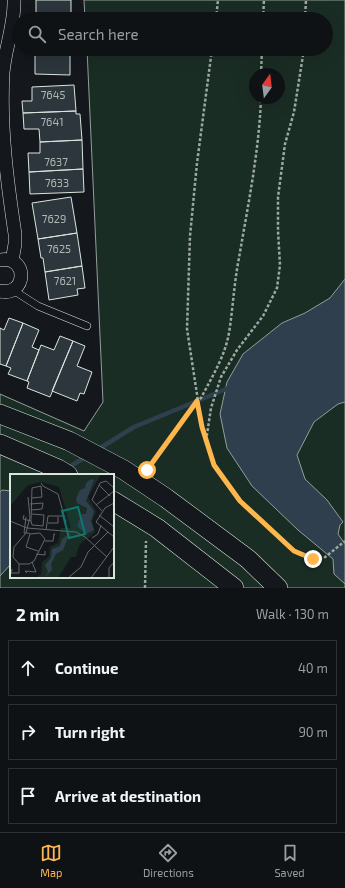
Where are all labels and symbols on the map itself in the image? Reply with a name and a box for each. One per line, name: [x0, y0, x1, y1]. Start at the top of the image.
north arrow: [249, 68, 285, 104]
house number: 7645: [41, 88, 65, 101]
house number: 7641: [40, 115, 64, 128]
house number: 7637: [44, 155, 68, 168]
house number: 7633: [45, 176, 69, 189]
house number: 7629: [42, 212, 66, 225]
house number: 7625: [47, 242, 71, 255]
house number: 7621: [54, 274, 76, 287]
route start: [138, 461, 156, 479]
inset map: [10, 474, 114, 578]
route end: [304, 550, 322, 568]

